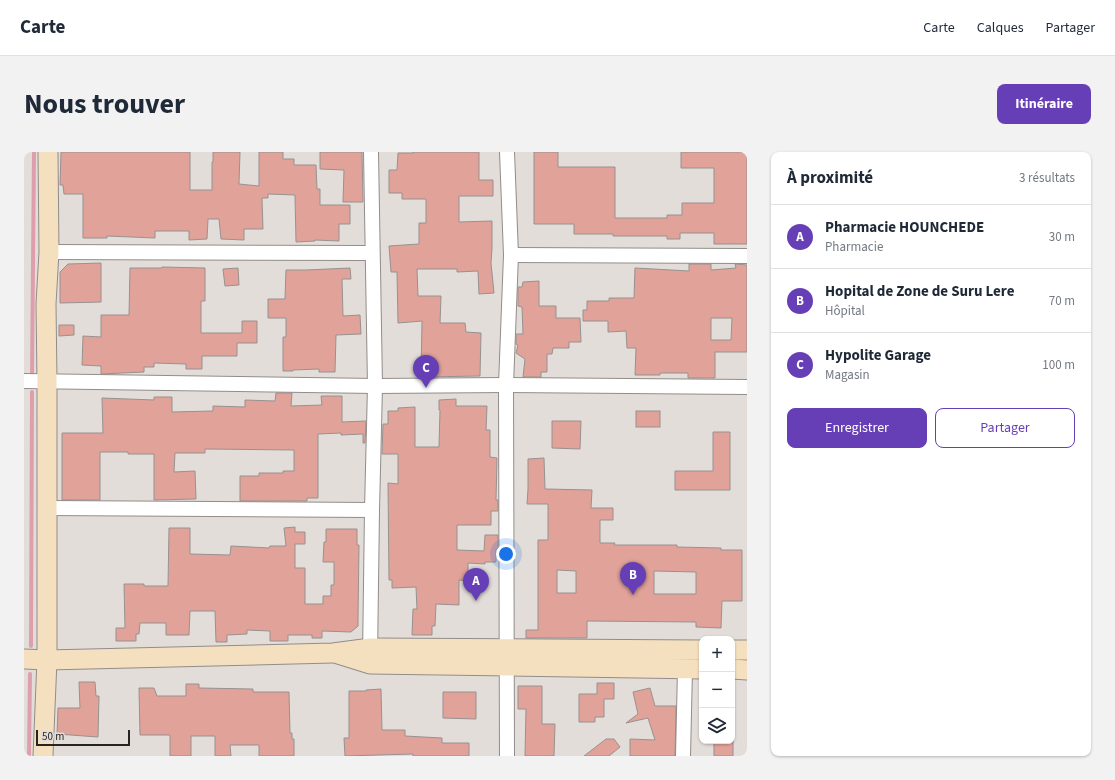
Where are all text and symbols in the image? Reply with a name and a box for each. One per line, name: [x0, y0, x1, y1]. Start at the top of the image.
text: Carte: [20, 14, 65, 41]
text: Carte: [923, 18, 955, 38]
text: Calques: [977, 18, 1024, 38]
text: Partager: [1046, 18, 1095, 38]
text: Nous trouver: [24, 84, 185, 124]
button: Itinéraire: [997, 84, 1091, 124]
text: À proximité: [787, 166, 873, 190]
text: 3 résultats: [1019, 169, 1075, 187]
text: Pharmacie HOUNCHEDE: [825, 217, 984, 238]
text: A: [796, 228, 804, 246]
text: 30 m: [1049, 228, 1075, 246]
text: Pharmacie: [825, 238, 883, 256]
text: Hopital de Zone de Suru Lere: [825, 281, 1014, 302]
text: B: [796, 292, 804, 310]
text: 70 m: [1049, 292, 1075, 310]
text: Hôpital: [825, 302, 865, 320]
text: Hypolite Garage: [825, 345, 931, 366]
pin: C: [413, 355, 439, 388]
text: C: [796, 356, 804, 374]
text: 100 m: [1042, 356, 1075, 374]
text: Magasin: [825, 366, 870, 384]
button: Enregistrer: [787, 408, 927, 448]
button: Partager: [935, 408, 1075, 448]
your location: [496, 544, 516, 564]
pin: B: [620, 562, 646, 595]
pin: A: [463, 568, 489, 601]
map controls: [699, 636, 735, 744]
button: +: [699, 636, 735, 672]
button: −: [699, 672, 735, 708]
button: layers: [699, 708, 735, 744]
scale bar: [36, 728, 130, 747]
text: 50 m: [42, 729, 64, 744]

